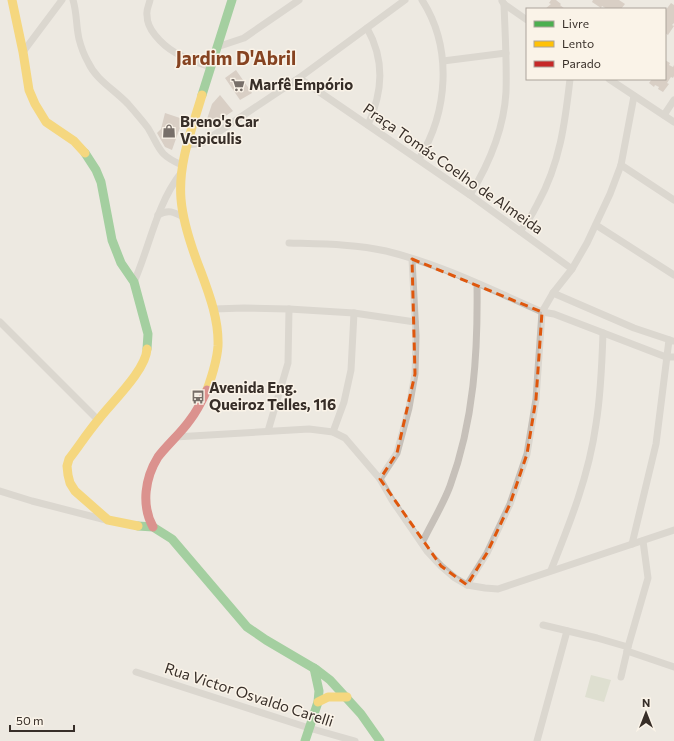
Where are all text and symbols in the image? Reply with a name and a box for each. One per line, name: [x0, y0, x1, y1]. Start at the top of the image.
legend: [526, 8, 666, 80]
text: Livre: [562, 16, 589, 30]
text: Lento: [562, 36, 594, 50]
district label: Jardim D'Abril: [176, 46, 296, 69]
text: Parado: [562, 56, 601, 70]
place label: Marfê Empório: [249, 75, 353, 93]
supermarket icon: Marfê Empório: [230, 77, 246, 93]
street label: Praça Tomás Coelho de Almeida: [360, 99, 547, 237]
place label: Breno's Car Vepiculis: [180, 112, 259, 147]
shop icon: Breno's Car Vepiculis: [161, 123, 177, 139]
place label: Avenida Eng. Queiroz Telles, 116: [209, 378, 336, 413]
bus stop icon: Avenida Eng. Queiroz Telles, 116: [190, 389, 206, 405]
street label: Rua Victor Osvaldo Carelli: [163, 658, 336, 730]
north arrow: [626, 693, 666, 733]
text: N: [642, 696, 650, 709]
scale bar: [10, 707, 74, 733]
text: 50 m: [16, 713, 44, 727]

